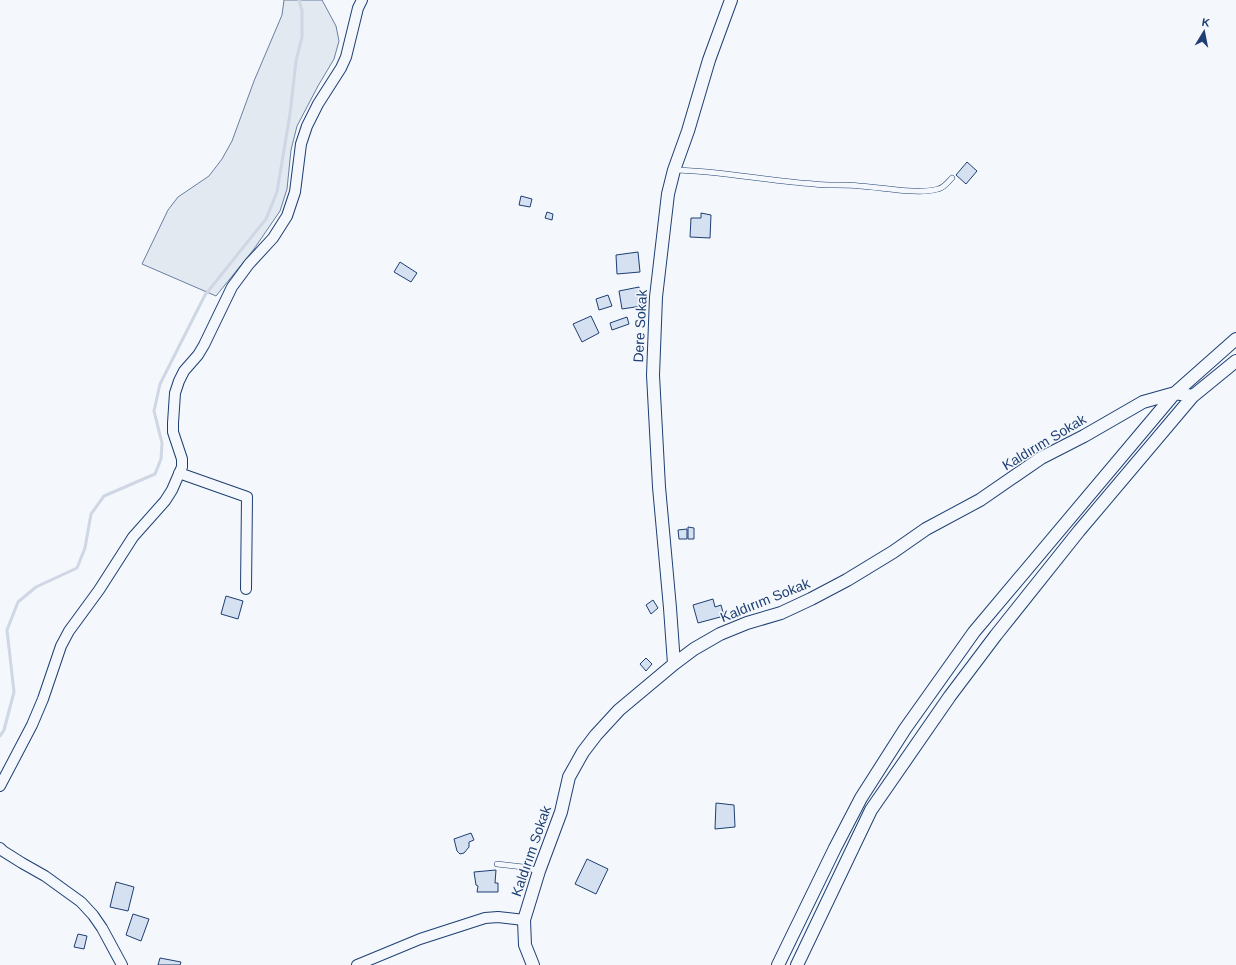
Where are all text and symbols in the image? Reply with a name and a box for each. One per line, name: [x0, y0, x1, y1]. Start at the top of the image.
north arrow: [1184, 12, 1224, 52]
text: K: [1201, 16, 1211, 29]
street label: Dere Sokak: [630, 288, 650, 363]
street label: Kaldırım Sokak: [999, 410, 1090, 473]
street label: Kaldırım Sokak: [718, 574, 813, 625]
street label: Kaldırım Sokak: [508, 803, 554, 898]

